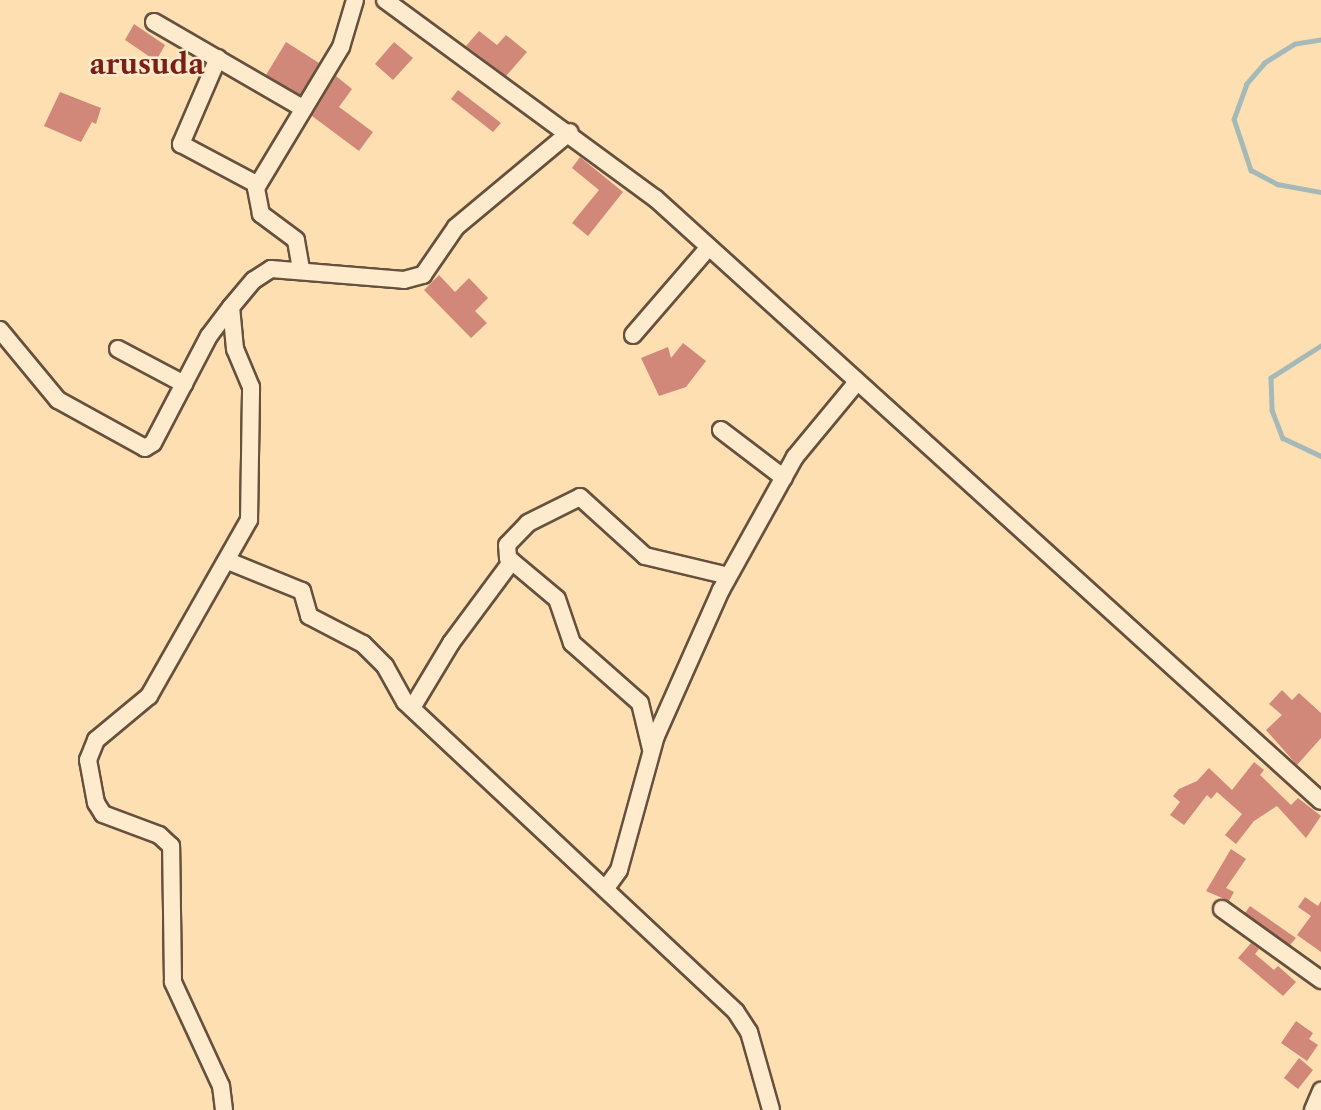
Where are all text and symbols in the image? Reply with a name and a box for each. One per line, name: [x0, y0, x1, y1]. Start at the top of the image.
district label: arusuda: [90, 47, 204, 81]

